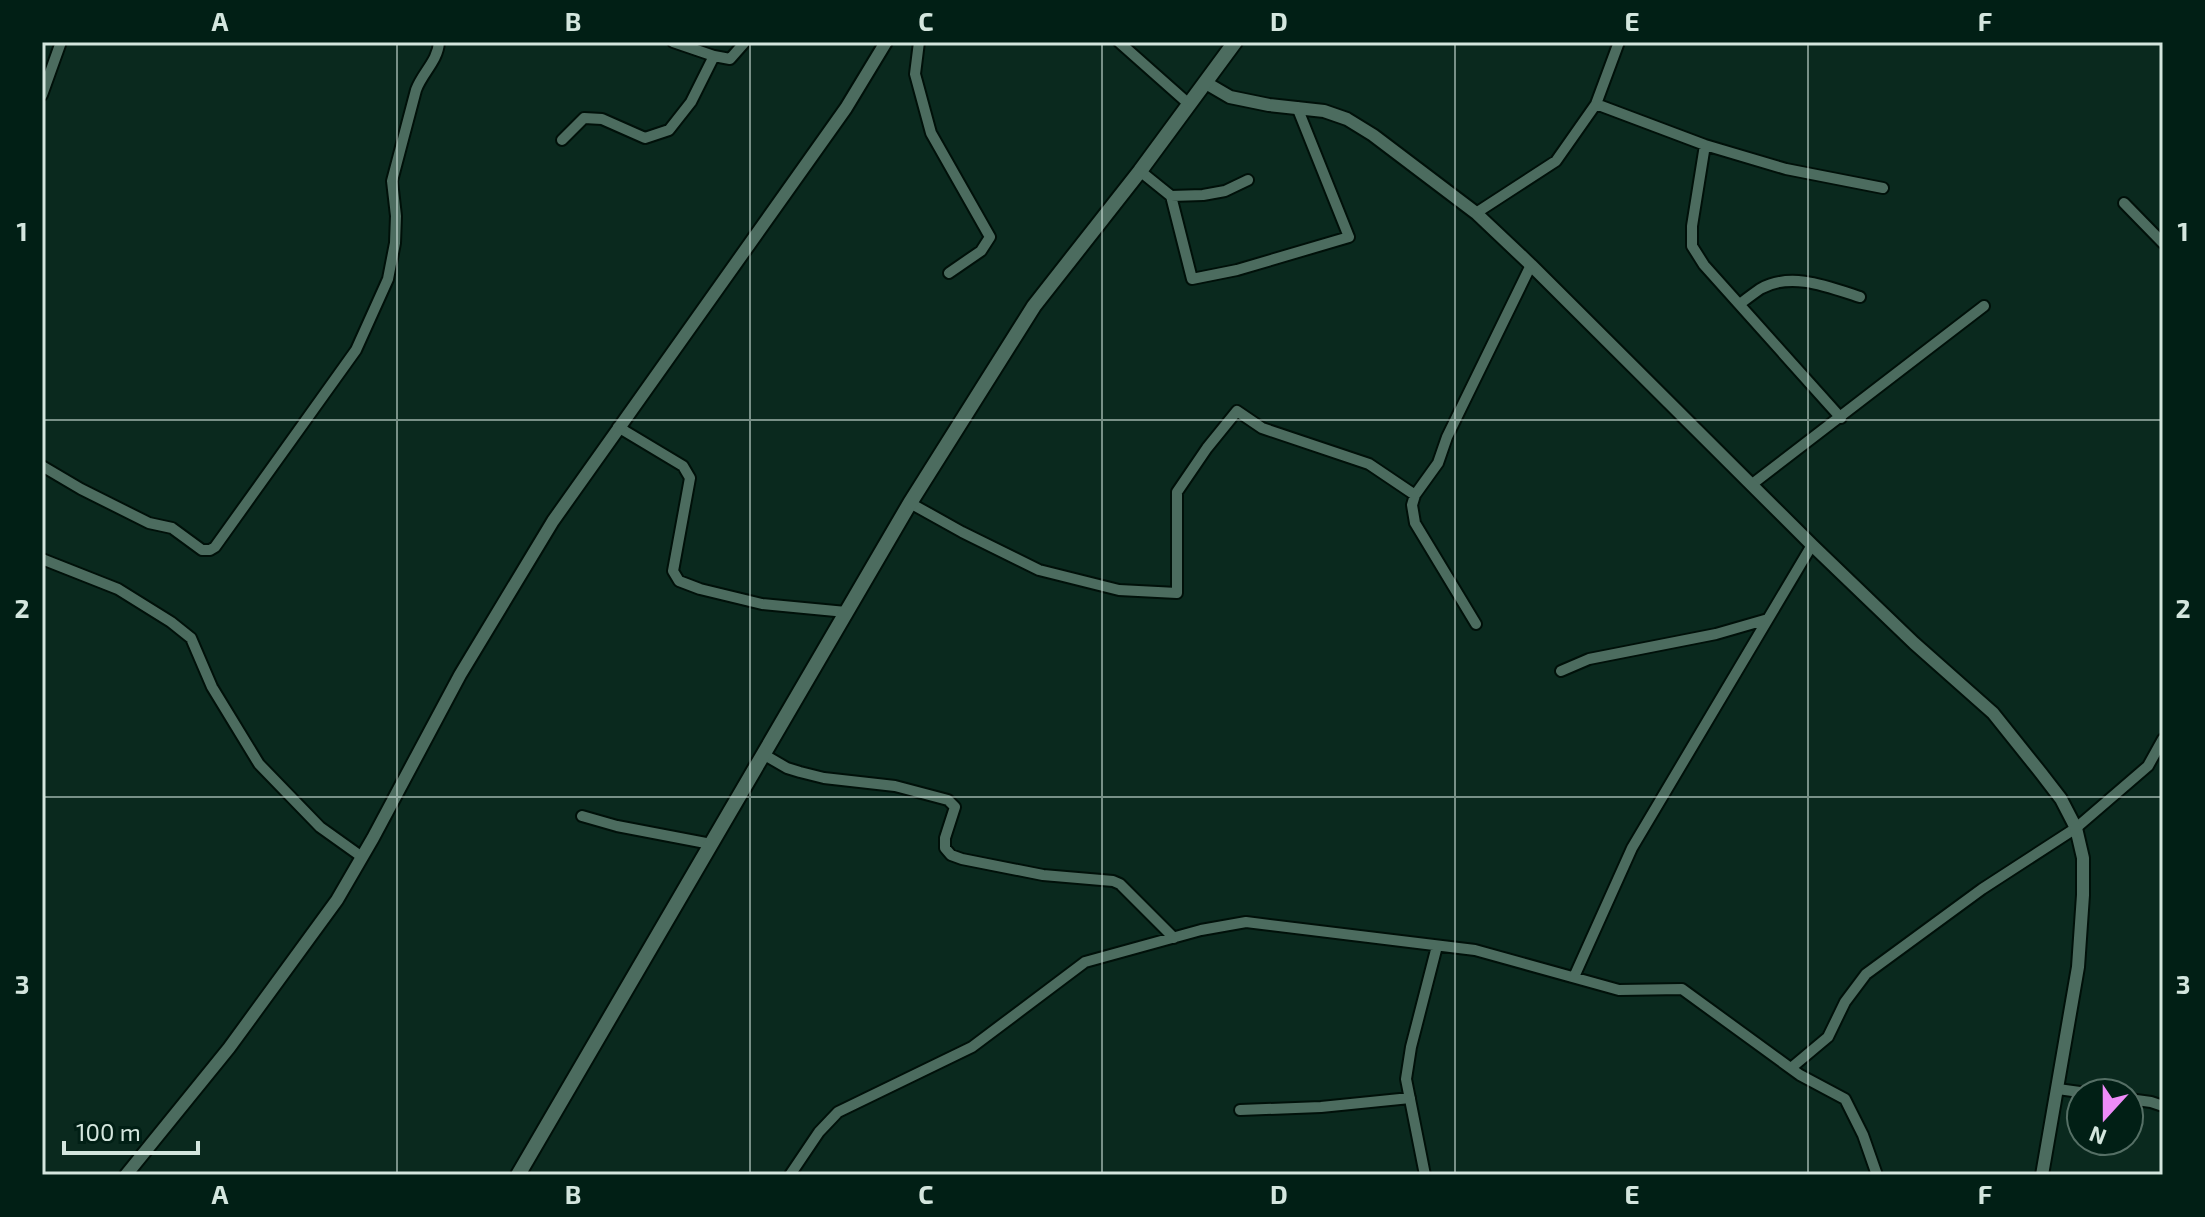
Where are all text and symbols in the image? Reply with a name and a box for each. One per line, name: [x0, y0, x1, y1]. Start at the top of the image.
text: A: [212, 5, 229, 36]
text: B: [565, 5, 581, 36]
text: C: [918, 5, 934, 36]
text: D: [1270, 5, 1288, 36]
text: E: [1624, 5, 1640, 36]
text: F: [1978, 5, 1992, 36]
text: 1: [16, 215, 28, 246]
text: 1: [2177, 215, 2189, 246]
text: 2: [14, 592, 30, 623]
text: 2: [2175, 592, 2191, 623]
text: 3: [15, 968, 29, 999]
text: 3: [2176, 968, 2190, 999]
north arrow: [2065, 1077, 2145, 1157]
scale bar: [64, 1105, 198, 1155]
text: 100 m: [76, 1117, 141, 1146]
text: N: [2085, 1122, 2110, 1152]
text: A: [212, 1178, 229, 1209]
text: B: [565, 1178, 581, 1209]
text: C: [918, 1178, 934, 1209]
text: D: [1270, 1178, 1288, 1209]
text: E: [1624, 1178, 1640, 1209]
text: F: [1978, 1178, 1992, 1209]

